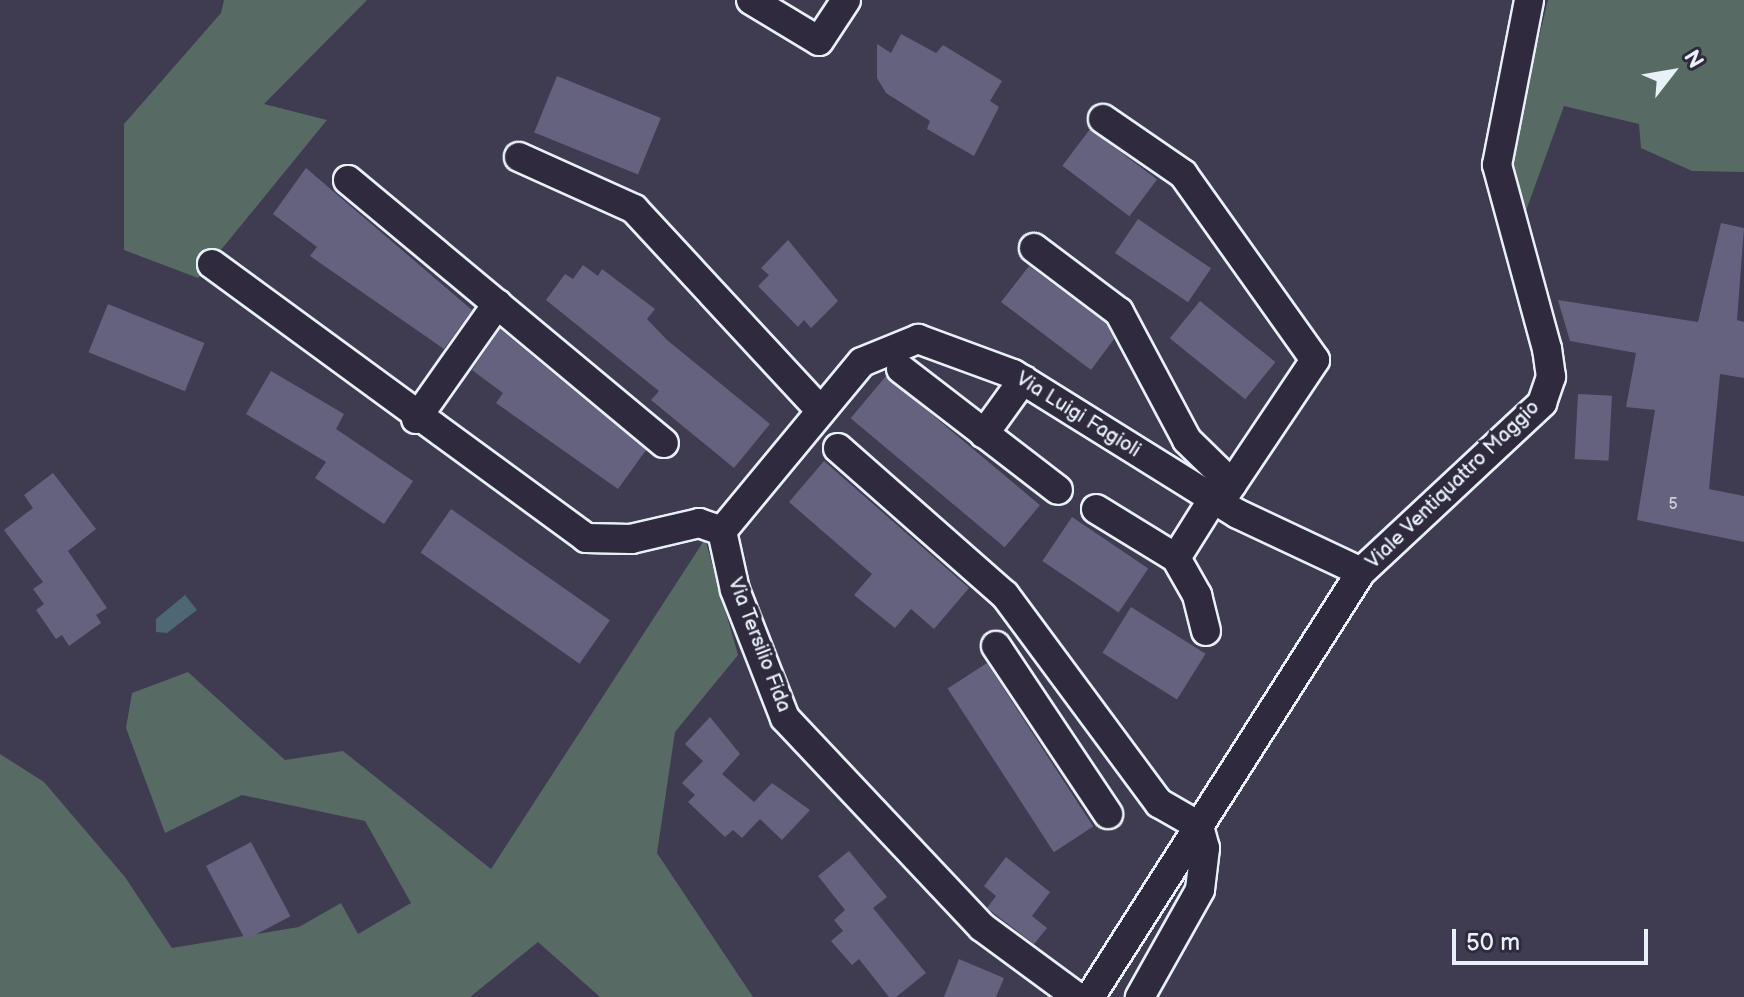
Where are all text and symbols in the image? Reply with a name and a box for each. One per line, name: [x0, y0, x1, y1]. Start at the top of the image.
north arrow: [1632, 32, 1712, 112]
text: N: [1677, 45, 1709, 73]
street label: Via Luigi Fagioli: [1011, 367, 1145, 463]
street label: Viale Ventiquattro Maggio: [1361, 396, 1545, 574]
house number: 5: [1668, 495, 1678, 515]
street label: Via Tersilio Fida: [722, 574, 796, 716]
scale bar: [1456, 913, 1652, 963]
text: 50 m: [1466, 928, 1520, 957]

